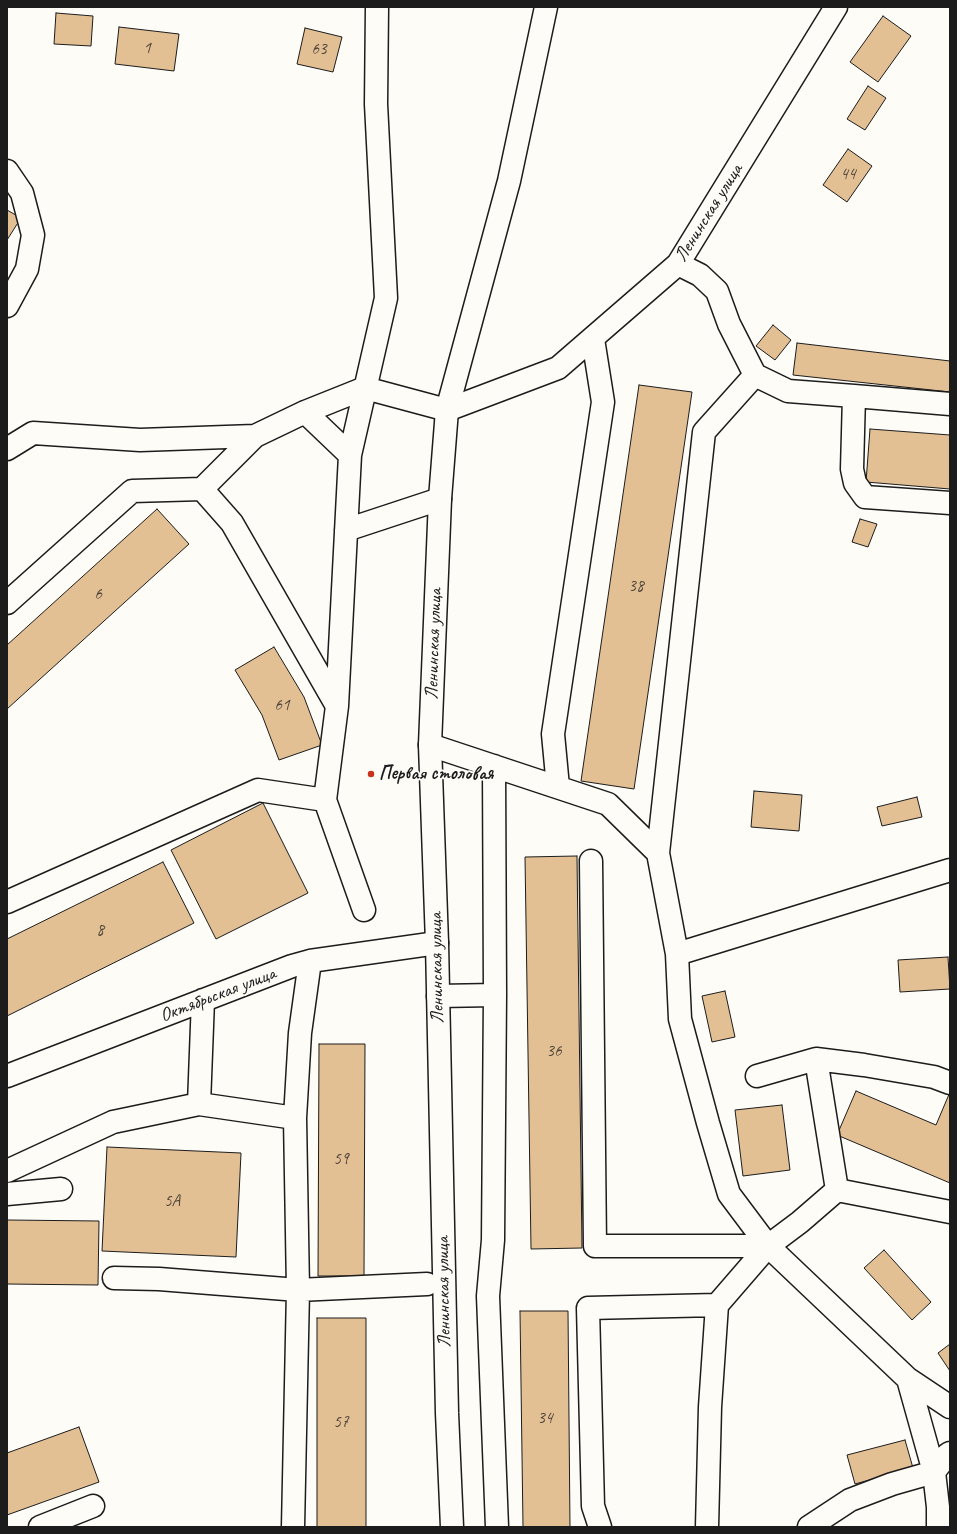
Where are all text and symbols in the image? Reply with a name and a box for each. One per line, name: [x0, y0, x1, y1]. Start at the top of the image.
house number: 1: [143, 39, 151, 59]
house number: 63: [311, 40, 327, 60]
street label: Ленинская улица: [670, 160, 748, 266]
house number: 44: [840, 165, 856, 185]
house number: 38: [628, 577, 644, 597]
house number: 6: [94, 585, 102, 605]
street label: Ленинская улица: [421, 588, 447, 700]
house number: 61: [274, 696, 290, 716]
place label: Первая столовая: [379, 763, 493, 785]
marker: Первая столовая: [366, 769, 376, 779]
street label: Ленинская улица: [425, 912, 449, 1024]
house number: 8: [96, 921, 104, 941]
street label: Октябрьская улица: [157, 962, 279, 1028]
house number: 36: [546, 1042, 562, 1062]
house number: 59: [333, 1150, 349, 1170]
house number: 5А: [164, 1192, 180, 1212]
street label: Ленинская улица: [432, 1236, 456, 1348]
house number: 34: [537, 1409, 553, 1429]
house number: 57: [333, 1413, 349, 1433]

